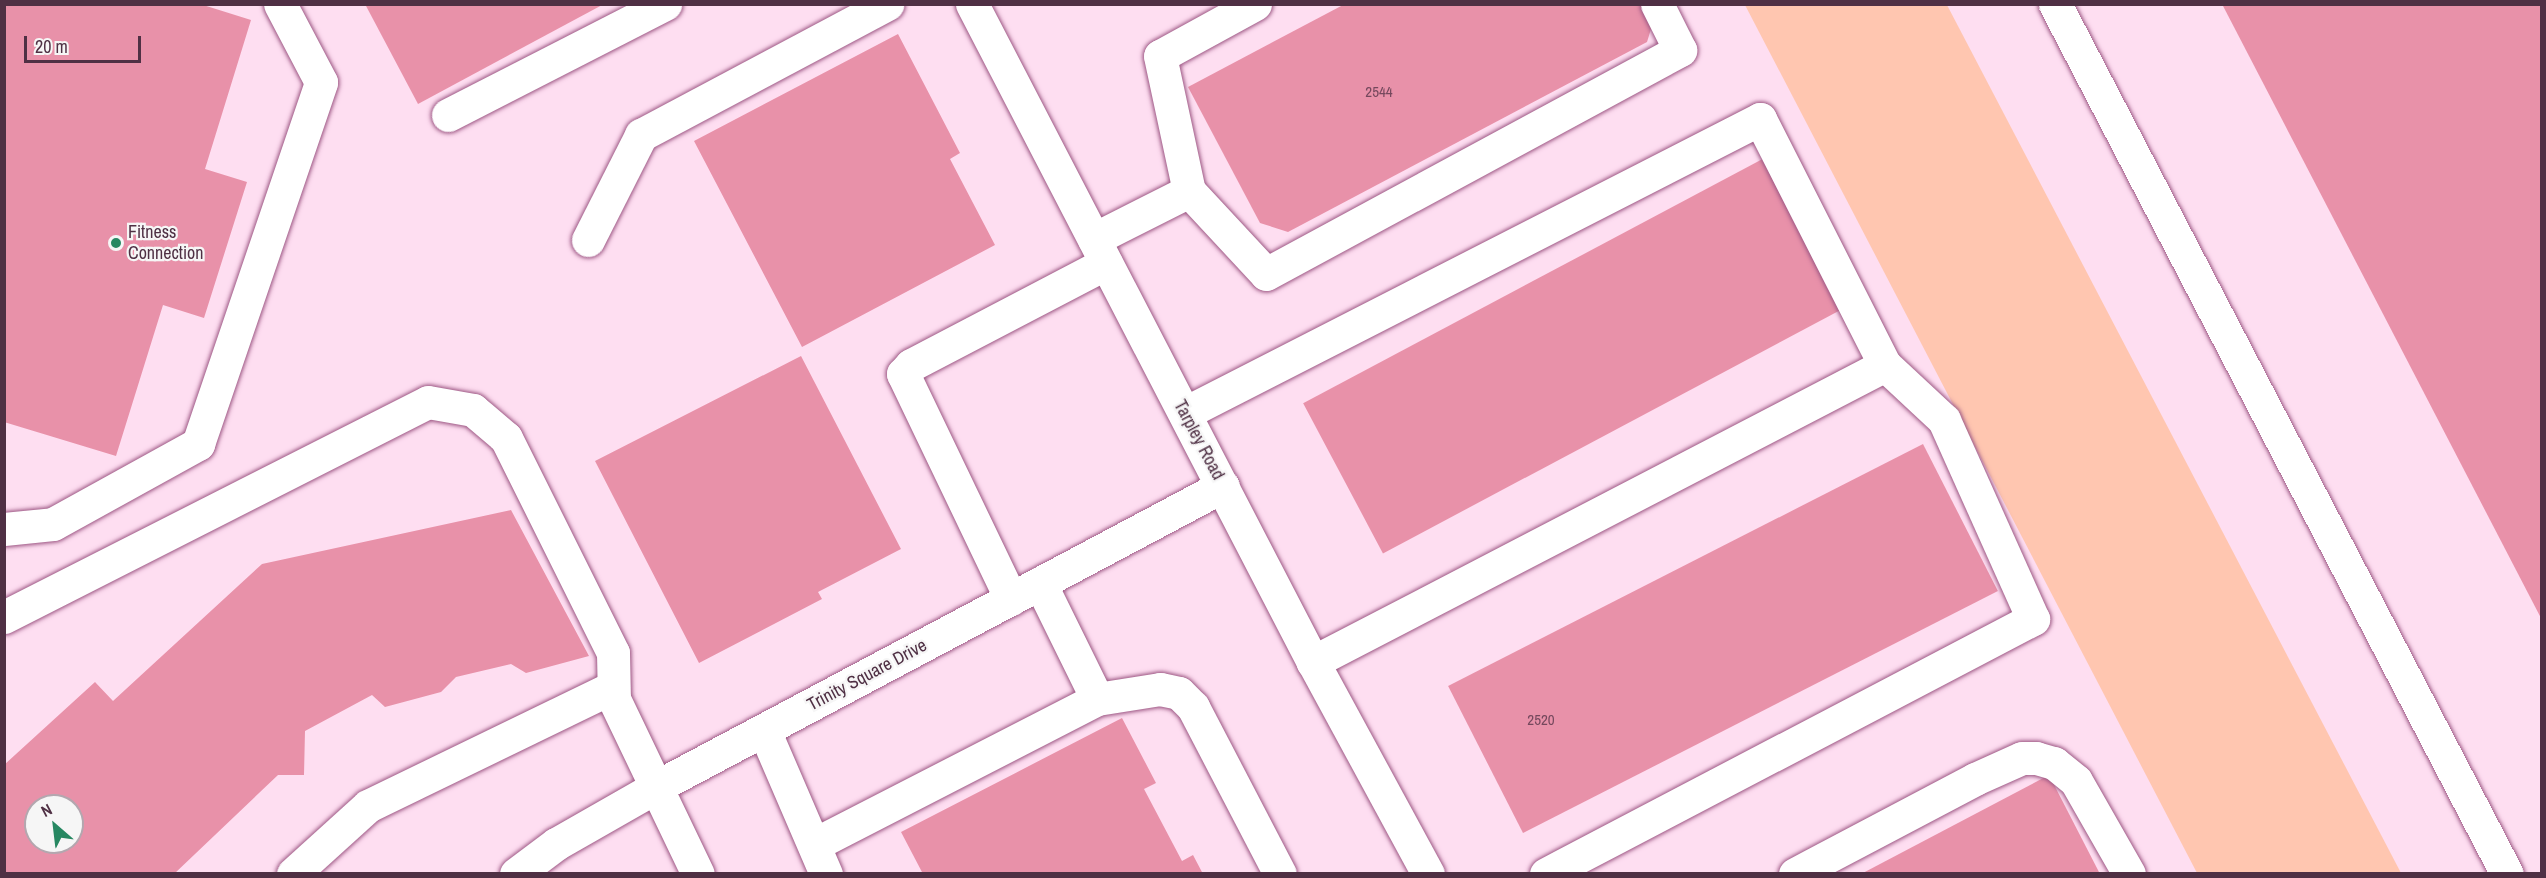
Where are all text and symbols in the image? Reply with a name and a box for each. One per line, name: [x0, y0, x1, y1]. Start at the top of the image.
scale bar: [27, 24, 144, 62]
text: 20 m: [35, 34, 68, 59]
house number: 2544: [1365, 83, 1393, 101]
place label: Fitness Connection: [128, 222, 203, 264]
marker: Fitness Connection: [109, 236, 123, 250]
street label: Tarpley Road: [1169, 396, 1229, 484]
street label: Trinity Square Drive: [803, 634, 931, 716]
house number: 2520: [1527, 711, 1555, 729]
north arrow: [24, 794, 84, 854]
text: N: [37, 798, 56, 822]

